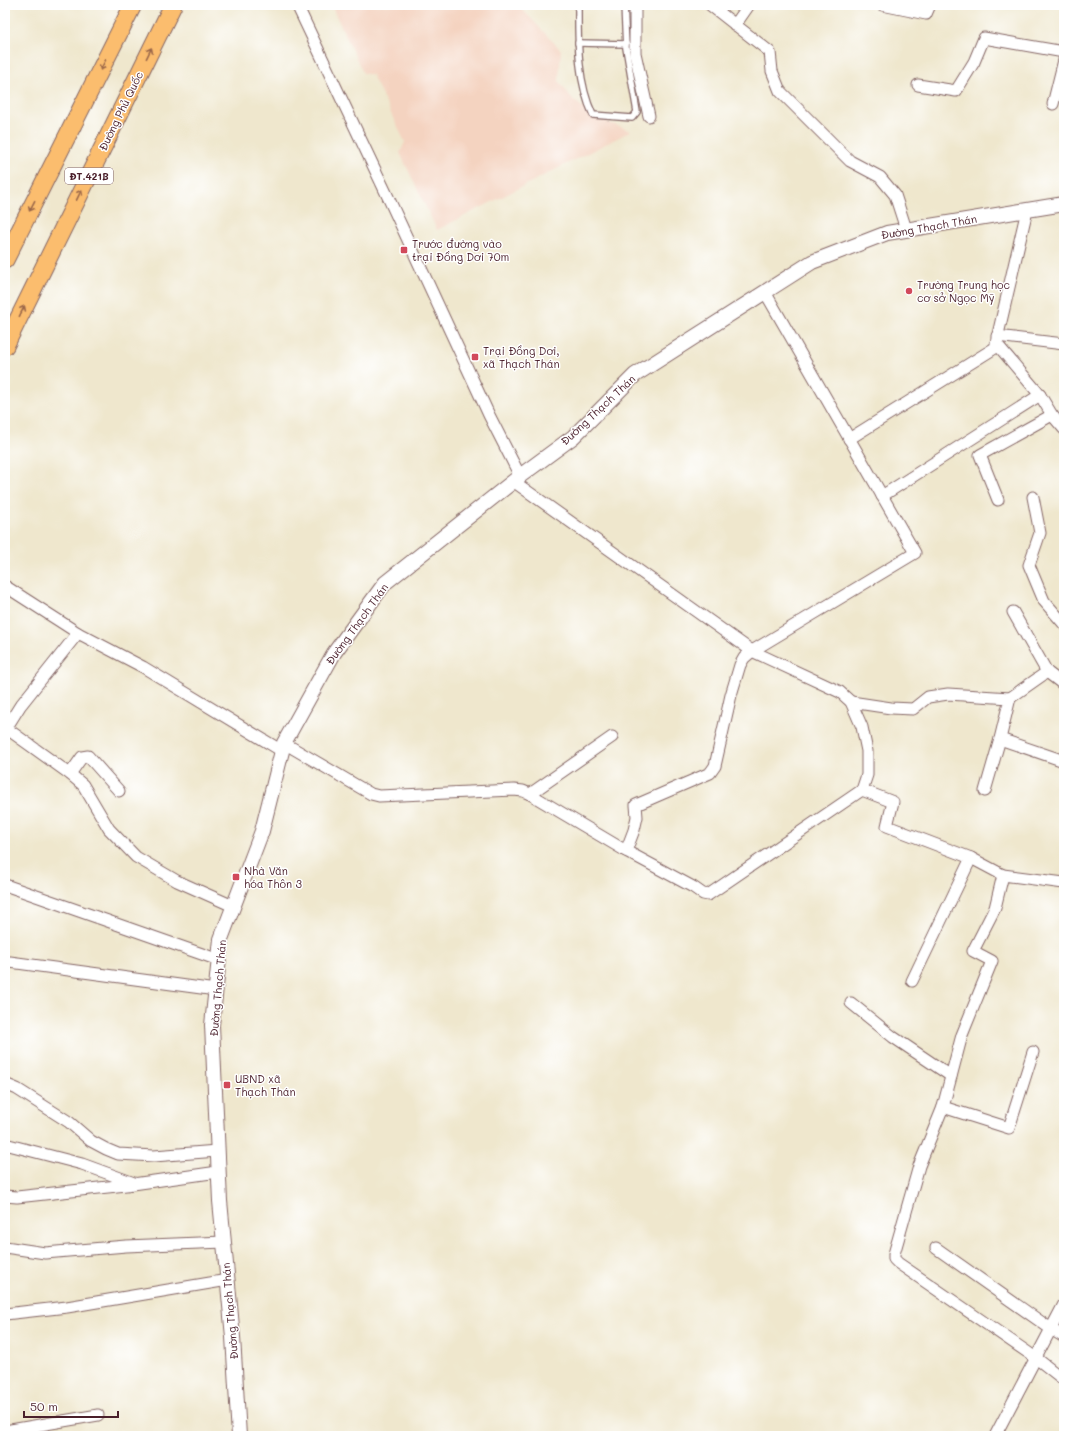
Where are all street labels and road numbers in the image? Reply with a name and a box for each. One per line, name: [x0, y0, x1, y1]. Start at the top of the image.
street label: Đường Phủ Quốc: [95, 69, 146, 153]
road number: ĐT.421B: [65, 168, 113, 184]
street label: Đường Thạch Thán: [880, 211, 978, 242]
street label: Đường Thạch Thán: [557, 371, 638, 448]
street label: Đường Thạch Thán: [322, 580, 391, 667]
street label: Đường Thạch Thán: [206, 939, 229, 1037]
street label: Đường Thạch Thán: [218, 1262, 241, 1360]

